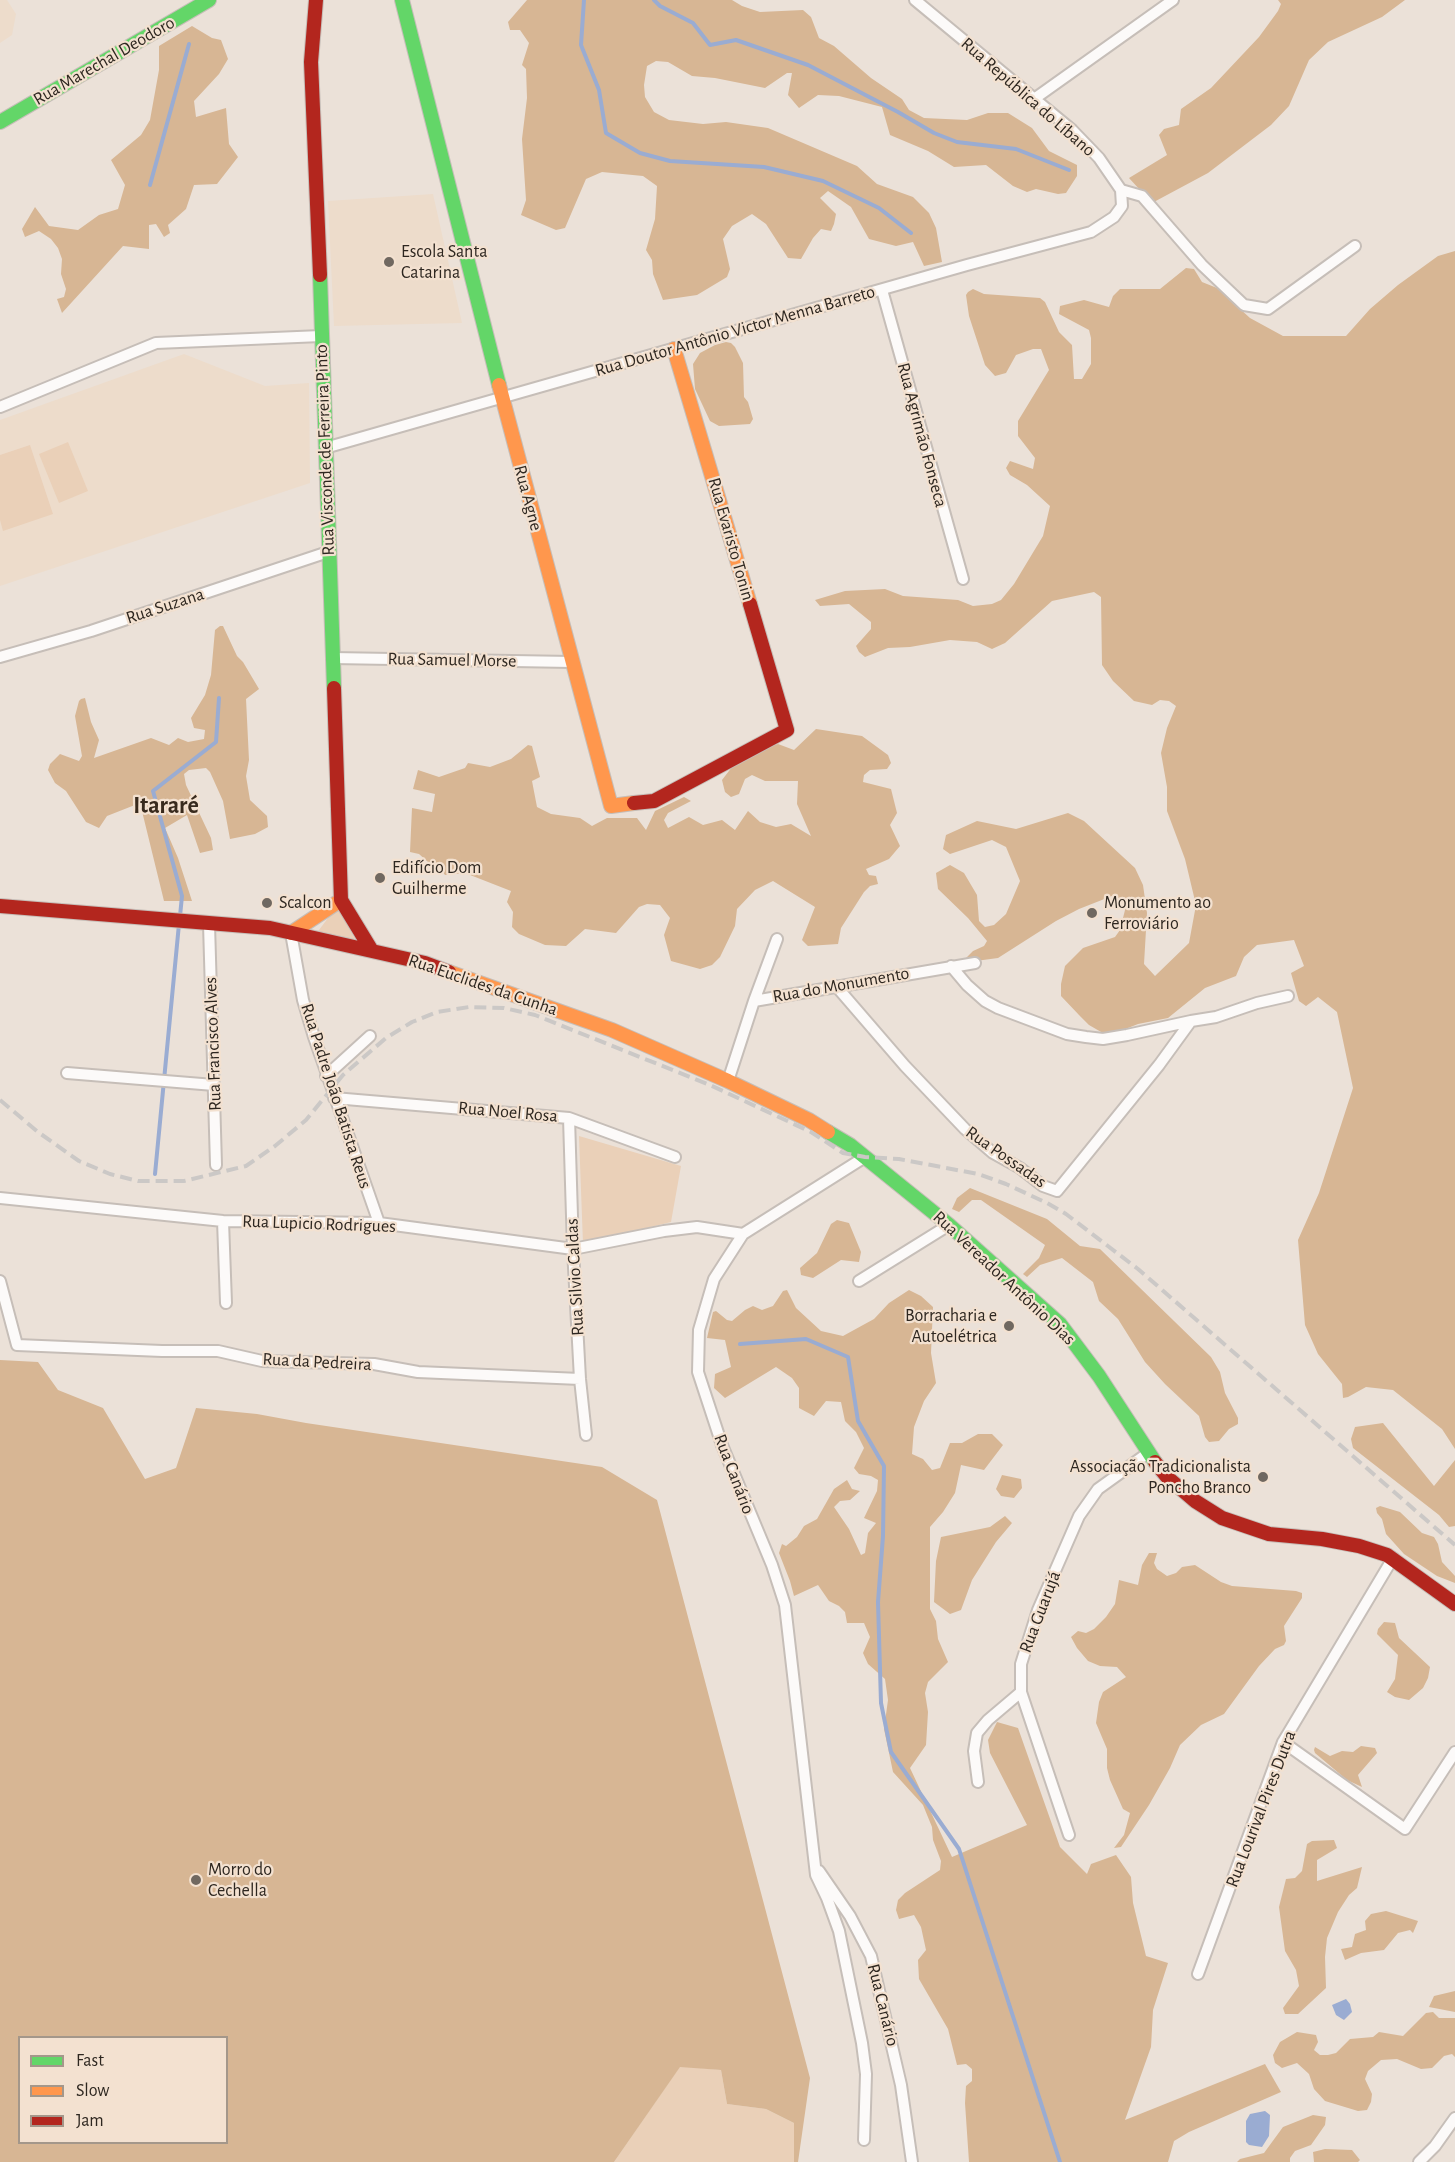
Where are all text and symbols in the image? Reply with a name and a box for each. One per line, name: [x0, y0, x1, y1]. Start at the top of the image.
street label: Rua Marechal Deodoro: [29, 12, 179, 110]
street label: Rua República do Líbano: [957, 33, 1099, 161]
place label: Escola Santa Catarina: [401, 241, 487, 284]
marker: Escola Santa Catarina: [382, 255, 396, 269]
street label: Rua Doutor Antônio Victor Menna Barreto: [593, 281, 877, 381]
street label: Rua Visconde de Ferreira Pinto: [311, 344, 339, 556]
street label: Rua Agrimão Fonseca: [892, 360, 952, 510]
street label: Rua Agne: [509, 463, 547, 533]
street label: Rua Evaristo Tonin: [703, 475, 759, 603]
street label: Rua Suzana: [123, 583, 207, 629]
street label: Rua Samuel Morse: [387, 648, 517, 672]
district label: Itararé: [133, 792, 199, 820]
place label: Edifício Dom Guilherme: [392, 857, 481, 900]
marker: Edifício Dom Guilherme: [373, 871, 387, 885]
place label: Scalcon: [279, 892, 332, 914]
place label: Monumento ao Ferroviário: [1104, 892, 1211, 934]
marker: Scalcon: [260, 896, 274, 910]
marker: Monumento ao Ferroviário: [1085, 906, 1099, 920]
street label: Rua Euclides da Cunha: [406, 949, 560, 1021]
street label: Rua do Monumento: [771, 962, 911, 1008]
street label: Rua Francisco Alves: [200, 977, 226, 1111]
street label: Rua Padre João Batista Reus: [296, 1001, 376, 1191]
street label: Rua Noel Rosa: [457, 1097, 559, 1127]
street label: Rua Possadas: [962, 1121, 1050, 1193]
street label: Rua Vereador Antônio Dias: [928, 1206, 1080, 1350]
street label: Rua Lupicio Rodrigues: [242, 1211, 396, 1237]
street label: Rua Silvio Caldas: [561, 1218, 589, 1336]
place label: Borracharia e Autoelétrica: [905, 1305, 997, 1348]
marker: Borracharia e Autoelétrica: [1002, 1319, 1016, 1333]
street label: Rua da Pedreira: [262, 1348, 372, 1376]
street label: Rua Canário: [709, 1431, 759, 1517]
place label: Associação Tradicionalista Poncho Branco: [1070, 1456, 1251, 1498]
marker: Associação Tradicionalista Poncho Branco: [1256, 1470, 1270, 1484]
street label: Rua Guarujá: [1015, 1568, 1065, 1656]
street label: Rua Lourival Pires Dutra: [1221, 1727, 1301, 1891]
place label: Morro do Cechella: [208, 1859, 272, 1902]
marker: Morro do Cechella: [189, 1873, 203, 1887]
street label: Rua Canário: [862, 1962, 904, 2048]
legend: [18, 2036, 228, 2144]
text: Fast: [76, 2052, 104, 2070]
text: Slow: [76, 2082, 109, 2100]
text: Jam: [76, 2112, 104, 2130]

